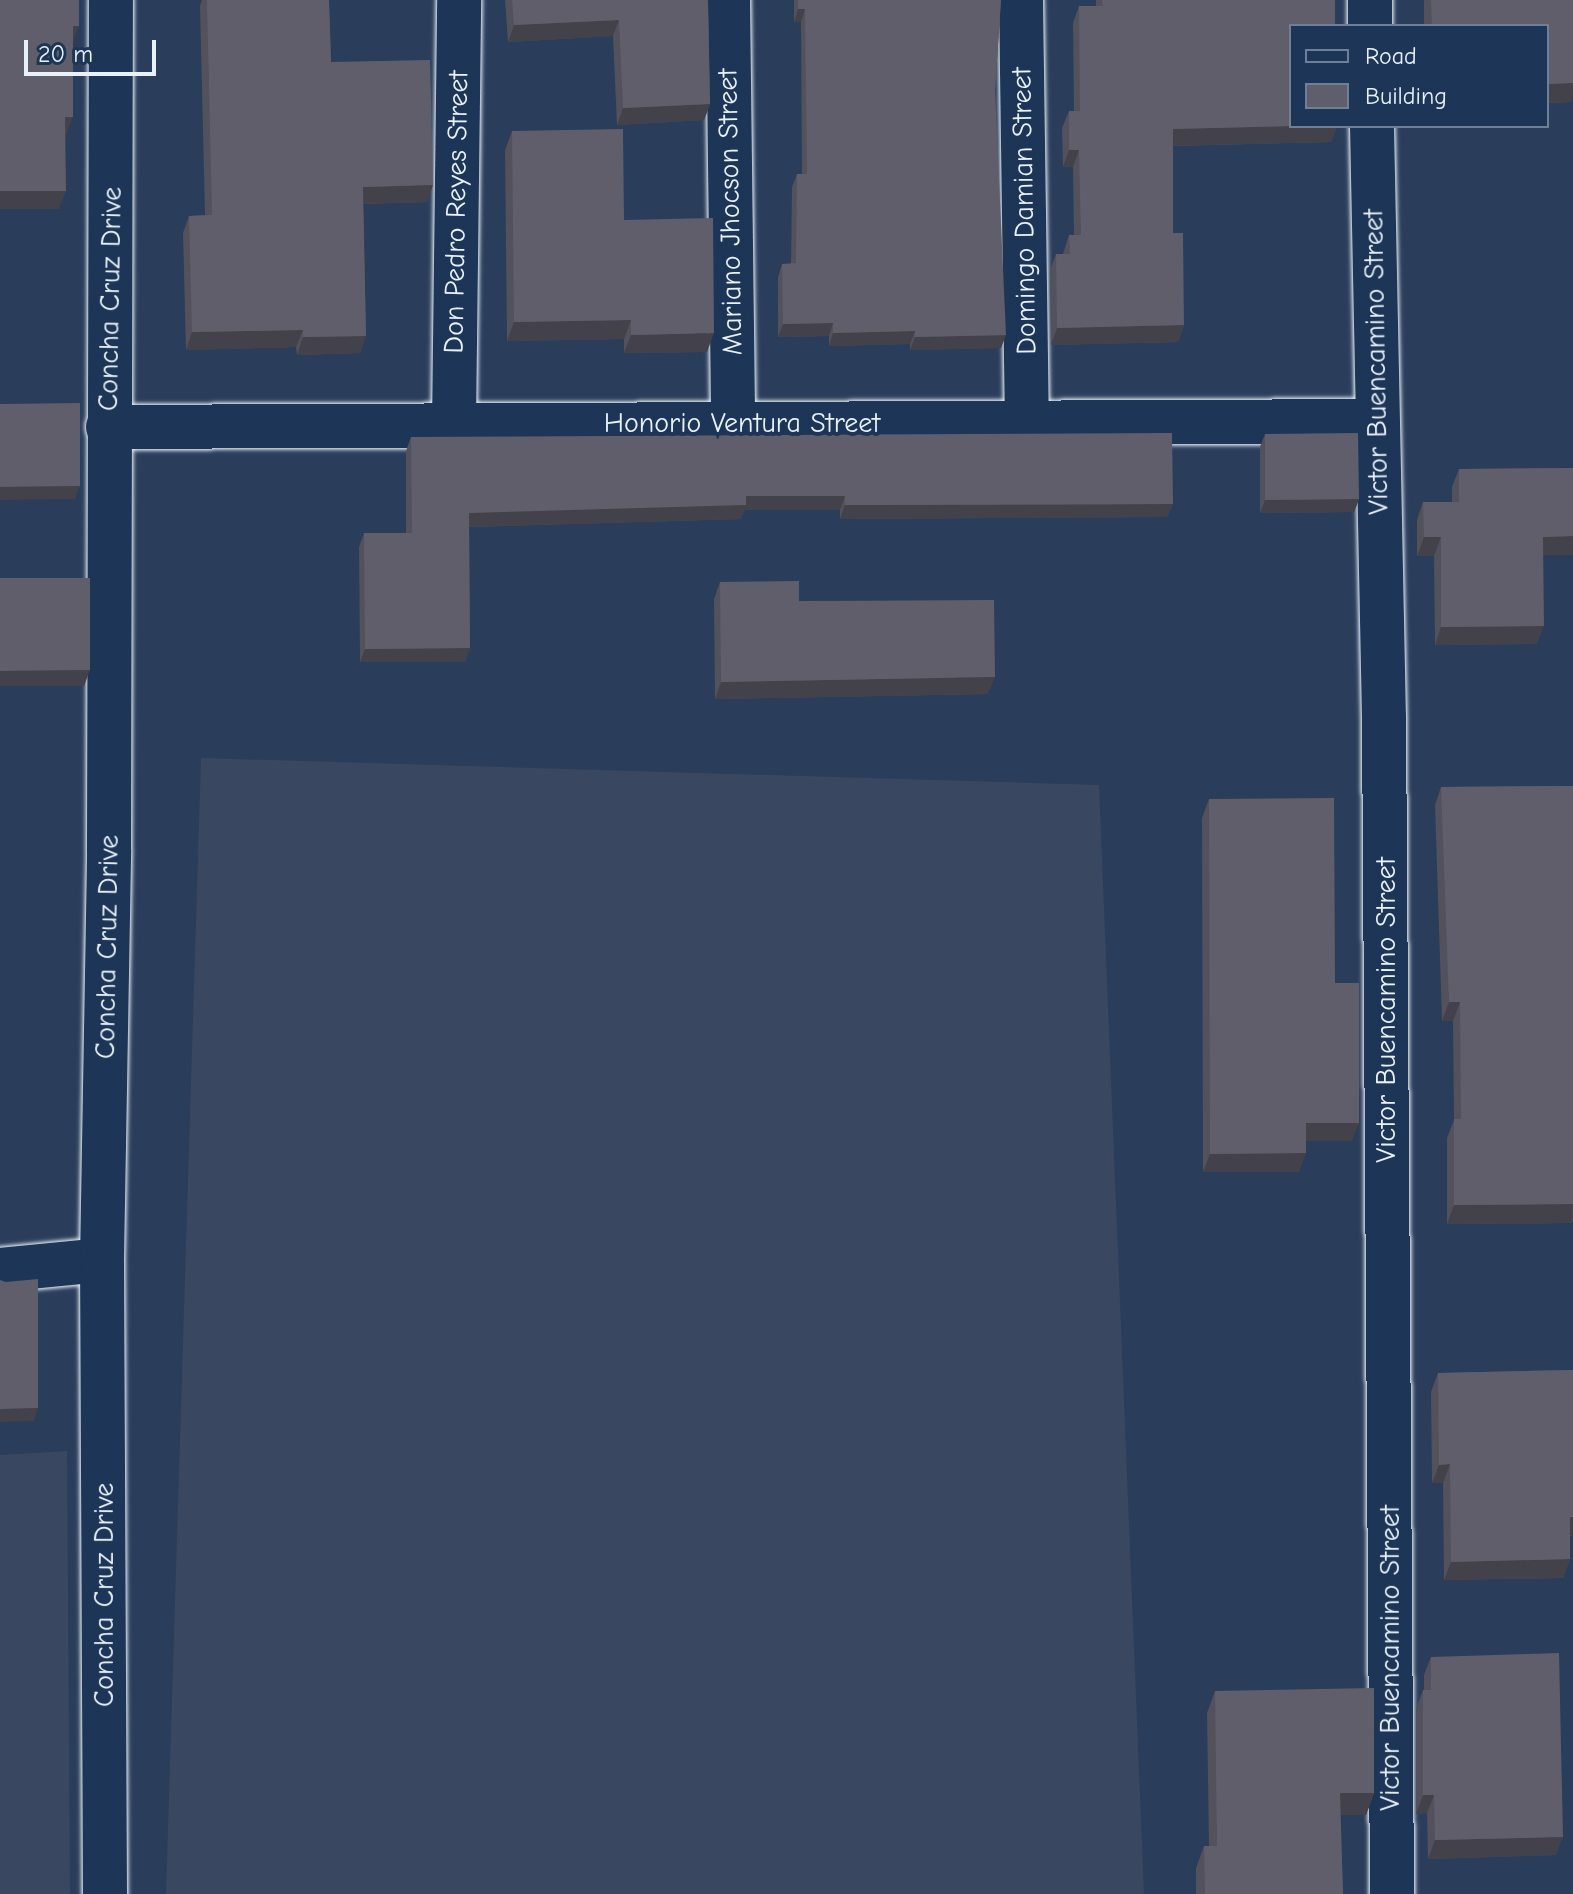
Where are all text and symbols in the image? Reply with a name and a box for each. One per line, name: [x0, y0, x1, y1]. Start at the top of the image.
scale bar: [28, 24, 160, 74]
legend: [1289, 24, 1549, 128]
text: 20 m: [38, 40, 93, 68]
text: Road: [1365, 42, 1417, 70]
street label: Domingo Damian Street: [1005, 67, 1043, 355]
street label: Mariano Jhocson Street: [711, 68, 749, 356]
street label: Don Pedro Reyes Street: [437, 70, 475, 354]
text: Building: [1365, 82, 1447, 110]
street label: Concha Cruz Drive: [91, 187, 129, 411]
street label: Victor Buencamino Street: [1357, 209, 1395, 515]
street label: Honorio Ventura Street: [604, 406, 880, 440]
street label: Concha Cruz Drive: [88, 835, 126, 1059]
street label: Victor Buencamino Street: [1369, 857, 1403, 1163]
street label: Concha Cruz Drive: [87, 1483, 121, 1707]
street label: Victor Buencamino Street: [1373, 1505, 1407, 1811]

